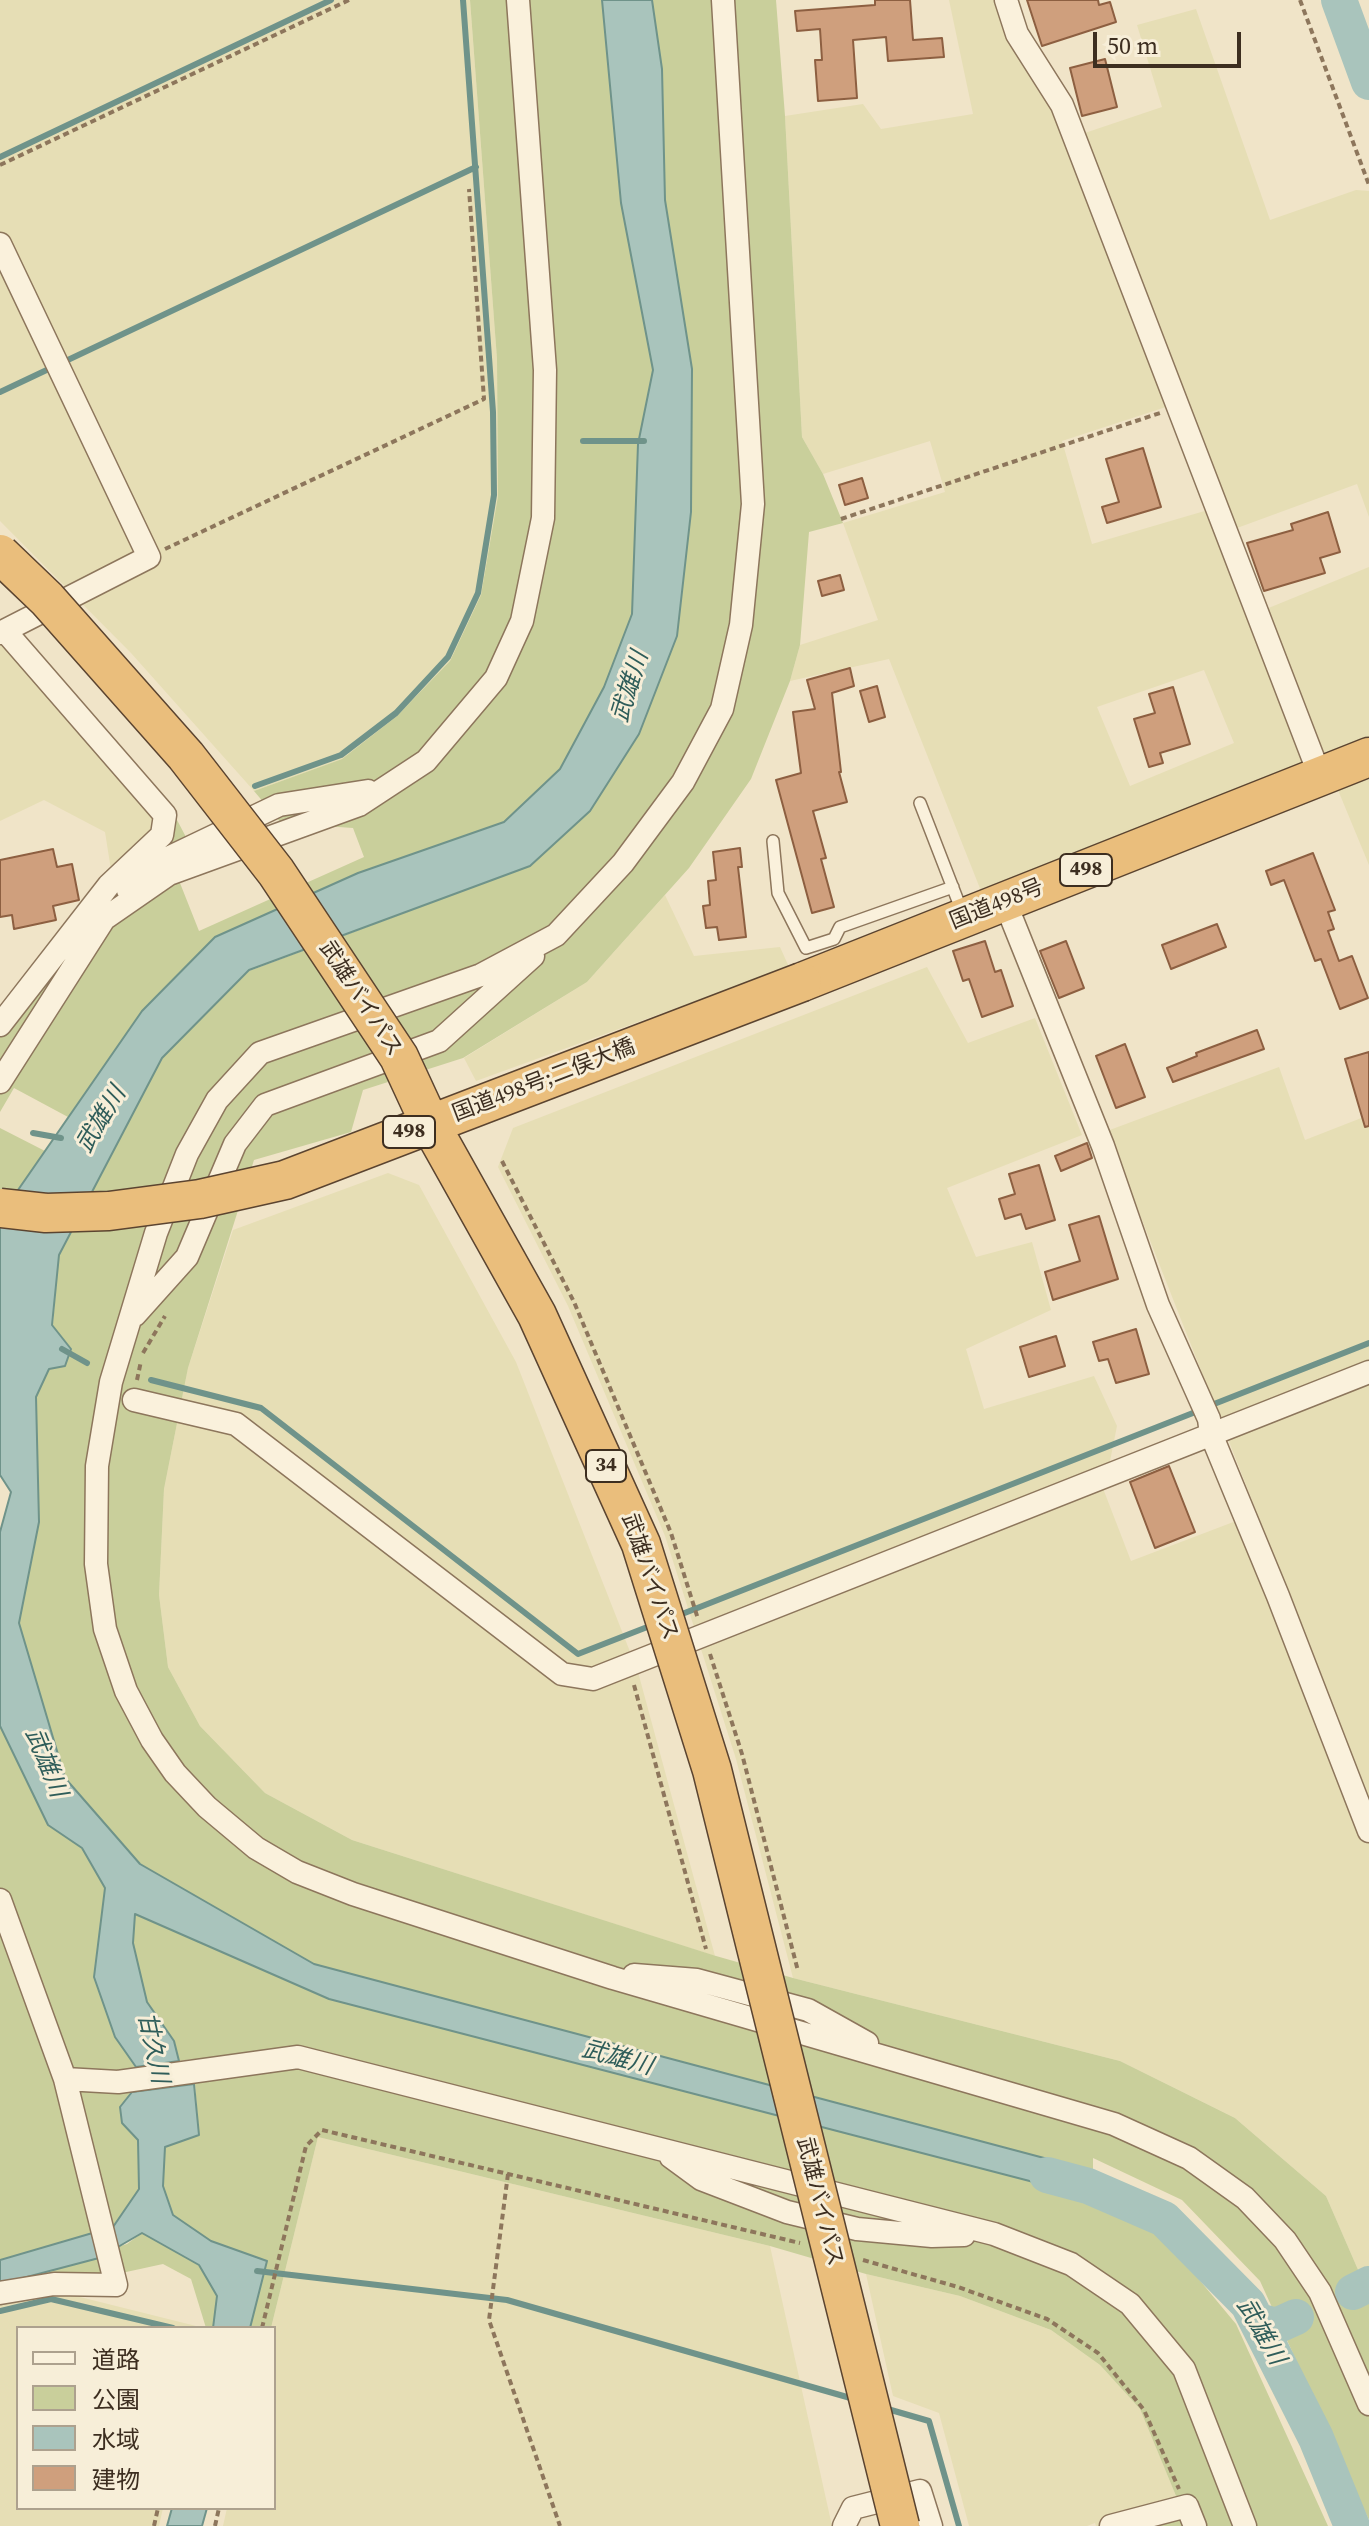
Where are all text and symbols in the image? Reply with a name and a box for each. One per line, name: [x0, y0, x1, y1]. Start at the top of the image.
scale bar: [1097, 16, 1245, 66]
text: 50 m: [1107, 29, 1158, 62]
water label: 武雄川: [607, 648, 655, 726]
road number: 498: [1060, 854, 1112, 886]
street label: 国道498号: [946, 874, 1048, 936]
street label: 武雄バイパス: [313, 936, 407, 1062]
street label: 国道498号;二俣大橋: [449, 1034, 639, 1128]
water label: 武雄川: [71, 1082, 133, 1158]
road number: 498: [383, 1116, 435, 1148]
road number: 34: [586, 1450, 626, 1482]
street label: 武雄バイパス: [615, 1510, 683, 1644]
water label: 武雄川: [18, 1724, 72, 1802]
water label: 甘久川: [130, 2010, 174, 2086]
water label: 武雄川: [578, 2036, 656, 2082]
street label: 武雄バイパス: [790, 2135, 848, 2269]
water label: 武雄川: [1230, 2294, 1290, 2370]
legend: [16, 2326, 276, 2510]
text: 道路: [92, 2343, 140, 2376]
text: 公園: [92, 2383, 140, 2416]
text: 水域: [92, 2423, 140, 2456]
text: 建物: [92, 2463, 140, 2496]

